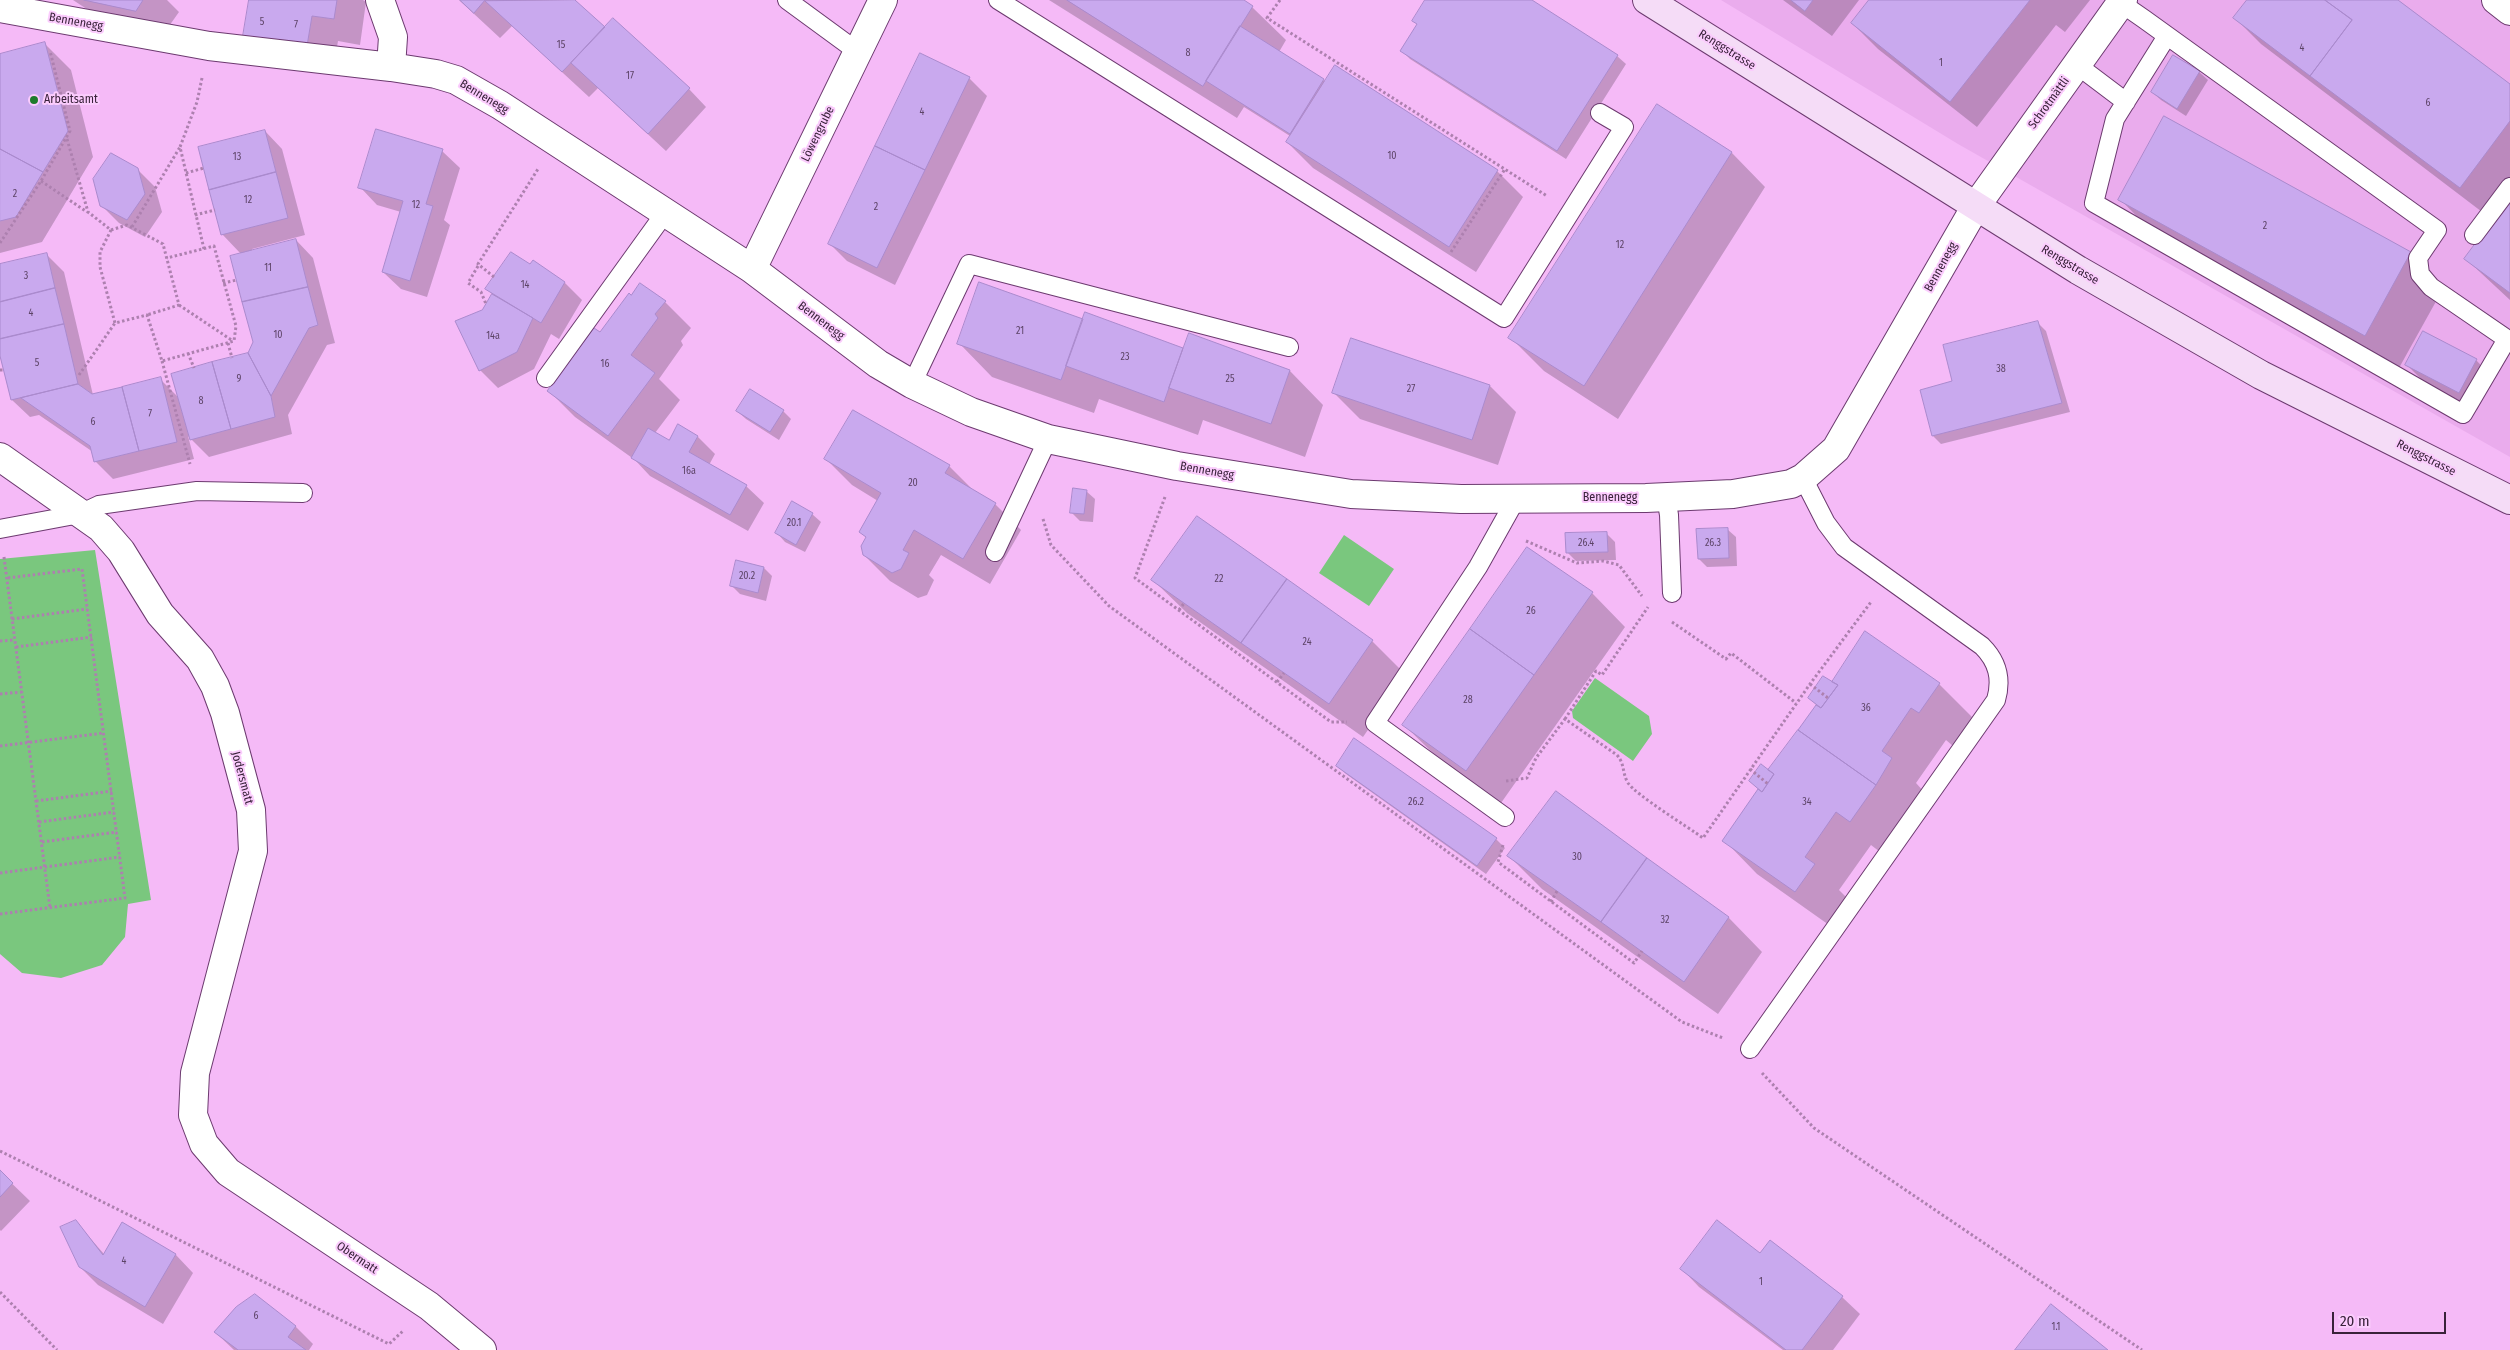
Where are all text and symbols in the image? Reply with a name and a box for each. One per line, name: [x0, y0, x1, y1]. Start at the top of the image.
street label: Bennenegg: [48, 10, 104, 34]
house number: 5: [260, 16, 264, 28]
house number: 7: [294, 19, 298, 31]
street label: Renggstrasse: [1696, 27, 1758, 73]
house number: 15: [557, 39, 565, 51]
house number: 4: [2300, 42, 2304, 54]
house number: 8: [1186, 47, 1190, 59]
house number: 1: [1939, 57, 1943, 69]
house number: 17: [626, 70, 634, 82]
street label: Schrotmättli: [2025, 74, 2073, 132]
street label: Bennenegg: [457, 77, 511, 117]
place label: Arbeitsamt: [44, 93, 98, 107]
marker: Arbeitsamt: [28, 94, 40, 106]
house number: 6: [2426, 97, 2430, 109]
street label: Löwengrube: [798, 104, 838, 164]
house number: 4: [920, 106, 924, 118]
house number: 10: [1387, 150, 1397, 162]
house number: 13: [233, 151, 241, 163]
house number: 2: [13, 188, 17, 200]
house number: 12: [244, 194, 252, 206]
house number: 12: [412, 199, 420, 211]
house number: 2: [874, 201, 878, 213]
house number: 2: [2263, 220, 2267, 232]
house number: 12: [1616, 239, 1624, 251]
street label: Bennenegg: [1921, 240, 1961, 294]
street label: Renggstrasse: [2039, 242, 2101, 288]
house number: 11: [264, 262, 272, 274]
house number: 3: [24, 270, 28, 282]
house number: 14: [521, 279, 529, 291]
street label: Bennenegg: [795, 299, 847, 343]
house number: 4: [29, 307, 33, 319]
house number: 21: [1016, 325, 1024, 337]
house number: 10: [273, 329, 283, 341]
house number: 14a: [486, 330, 500, 342]
house number: 23: [1121, 351, 1129, 363]
house number: 5: [35, 357, 39, 369]
house number: 16: [601, 358, 609, 370]
house number: 38: [1996, 363, 2006, 375]
house number: 9: [237, 373, 241, 385]
house number: 25: [1226, 373, 1234, 385]
house number: 27: [1407, 383, 1415, 395]
house number: 8: [199, 395, 203, 407]
house number: 7: [148, 408, 152, 420]
house number: 6: [91, 416, 95, 428]
street label: Renggstrasse: [2394, 437, 2458, 479]
street label: Bennenegg: [1179, 459, 1235, 483]
house number: 16a: [682, 465, 696, 477]
house number: 20: [908, 477, 918, 489]
street label: Bennenegg: [1583, 491, 1637, 505]
house number: 20.1: [787, 517, 801, 529]
house number: 26.4: [1578, 537, 1594, 549]
house number: 26.3: [1705, 537, 1721, 549]
house number: 20.2: [739, 570, 755, 582]
house number: 22: [1215, 573, 1223, 585]
house number: 26: [1526, 605, 1536, 617]
house number: 24: [1302, 636, 1312, 648]
house number: 28: [1463, 694, 1473, 706]
house number: 36: [1861, 702, 1871, 714]
street label: Jodersmatt: [228, 750, 256, 806]
house number: 26.2: [1408, 796, 1424, 808]
house number: 34: [1802, 796, 1812, 808]
house number: 30: [1572, 851, 1582, 863]
house number: 32: [1661, 914, 1669, 926]
street label: Obermatt: [333, 1239, 381, 1277]
house number: 4: [122, 1255, 126, 1267]
house number: 1: [1759, 1276, 1763, 1288]
scale bar: [2335, 1302, 2449, 1334]
house number: 6: [254, 1310, 258, 1322]
text: 20 m: [2340, 1312, 2370, 1330]
house number: 1.1: [2052, 1321, 2060, 1333]

